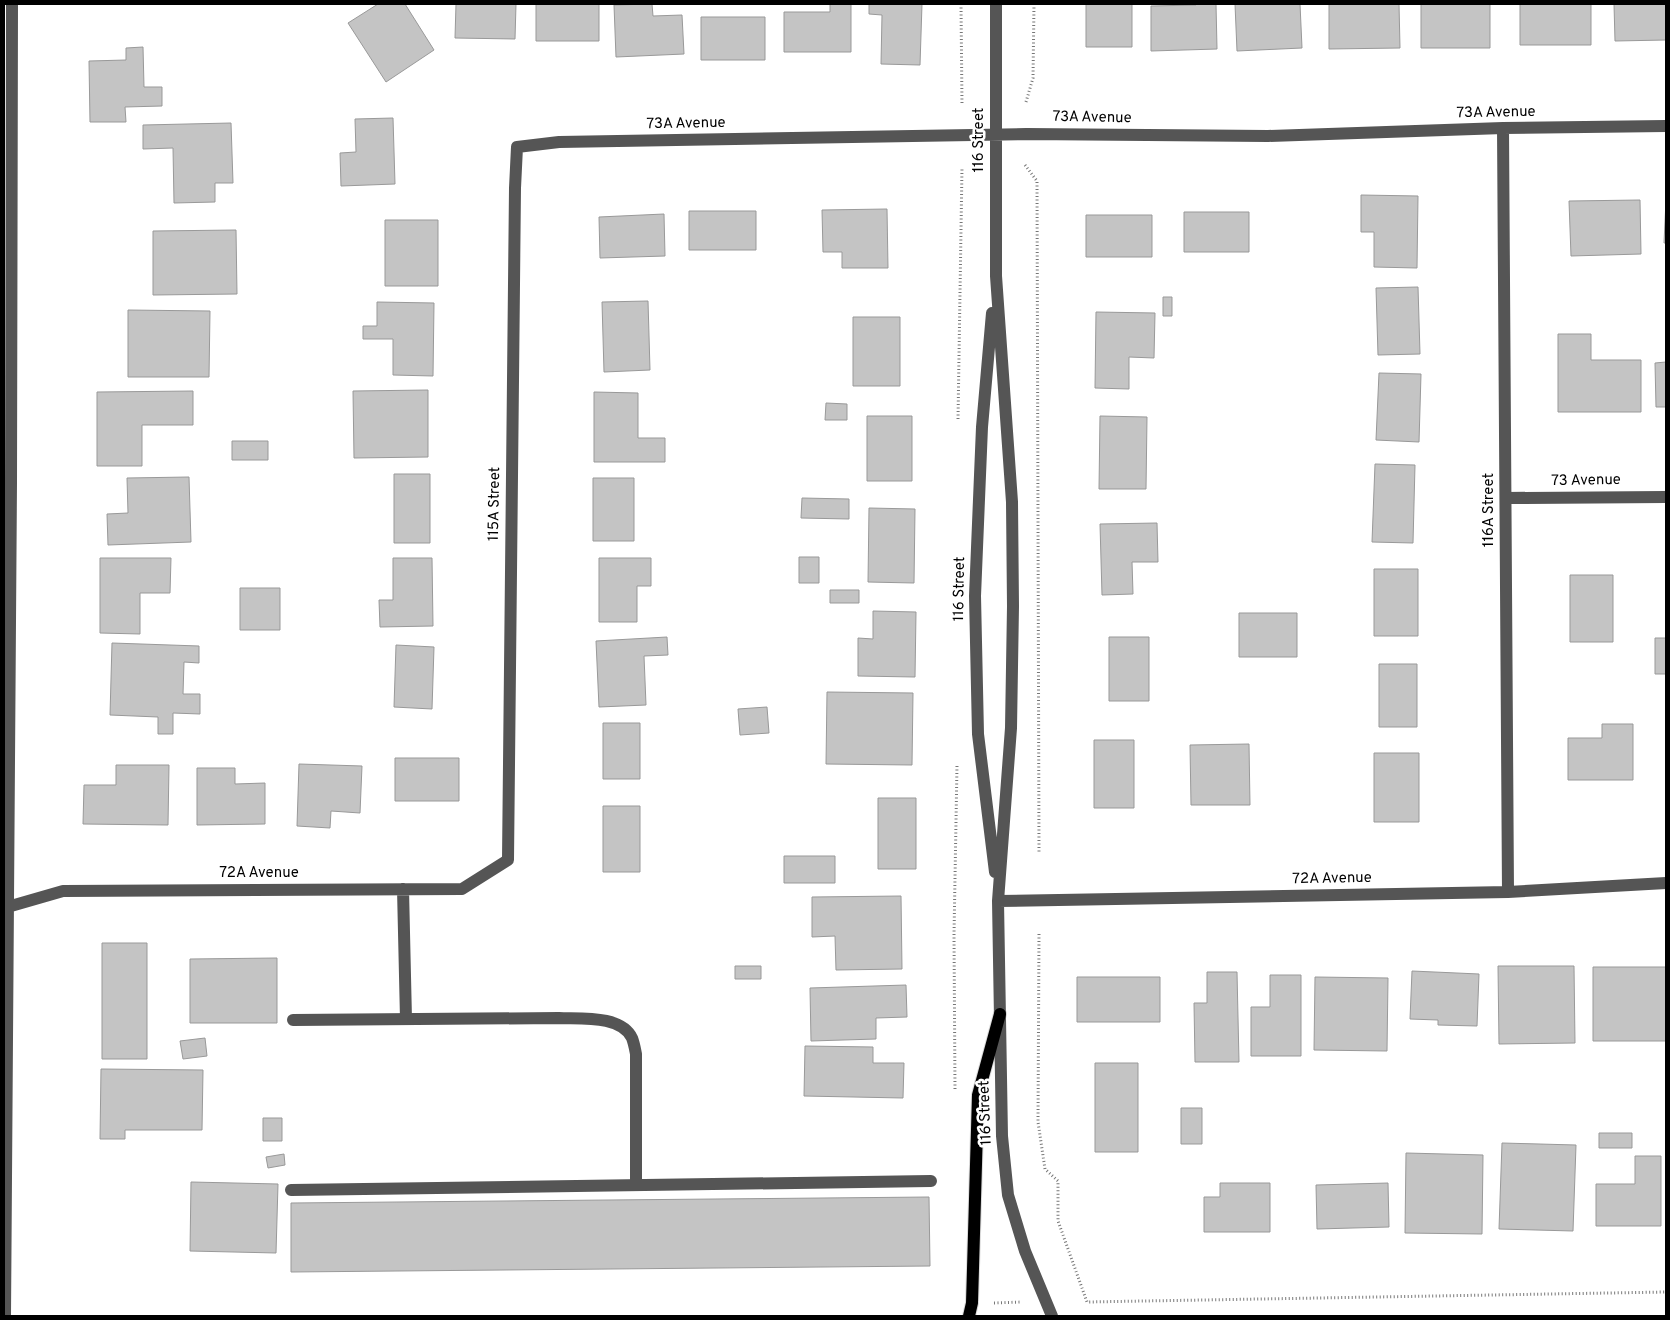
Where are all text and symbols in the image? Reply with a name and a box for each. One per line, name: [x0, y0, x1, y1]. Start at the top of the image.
street label: 73A Avenue: [1456, 103, 1536, 123]
street label: 116 Street: [970, 108, 989, 172]
street label: 73A Avenue: [1052, 108, 1132, 128]
street label: 73A Avenue: [646, 114, 726, 134]
street label: 115A Street: [485, 467, 505, 541]
street label: 73 Avenue: [1551, 471, 1621, 491]
street label: 116A Street: [1480, 473, 1499, 547]
street label: 116 Street: [950, 556, 970, 622]
street label: 72A Avenue: [219, 864, 299, 883]
street label: 72A Avenue: [1292, 869, 1372, 889]
street label: 116 Street: [975, 1080, 997, 1146]

